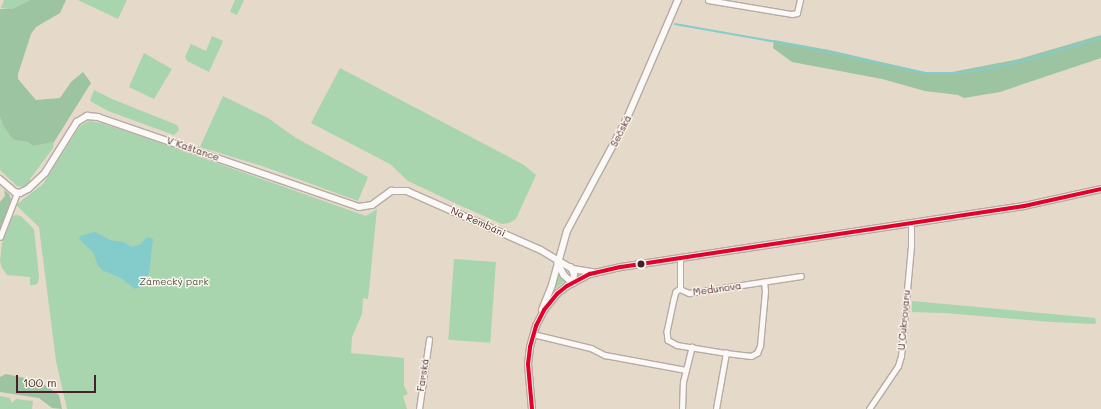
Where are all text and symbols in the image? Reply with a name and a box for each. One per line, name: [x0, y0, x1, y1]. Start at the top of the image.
street label: Sečská: [608, 113, 634, 149]
street label: V Kaštance: [165, 134, 221, 164]
street label: Na Rembáni: [449, 205, 507, 239]
unlabelled marker: [636, 259, 646, 269]
park label: Zámecký park: [139, 276, 209, 288]
street label: Medunova: [692, 280, 742, 298]
street label: U Cukrovaru: [895, 289, 913, 351]
street label: Farská: [414, 358, 432, 392]
scale bar: [18, 367, 98, 393]
text: 100 m: [23, 374, 57, 390]

